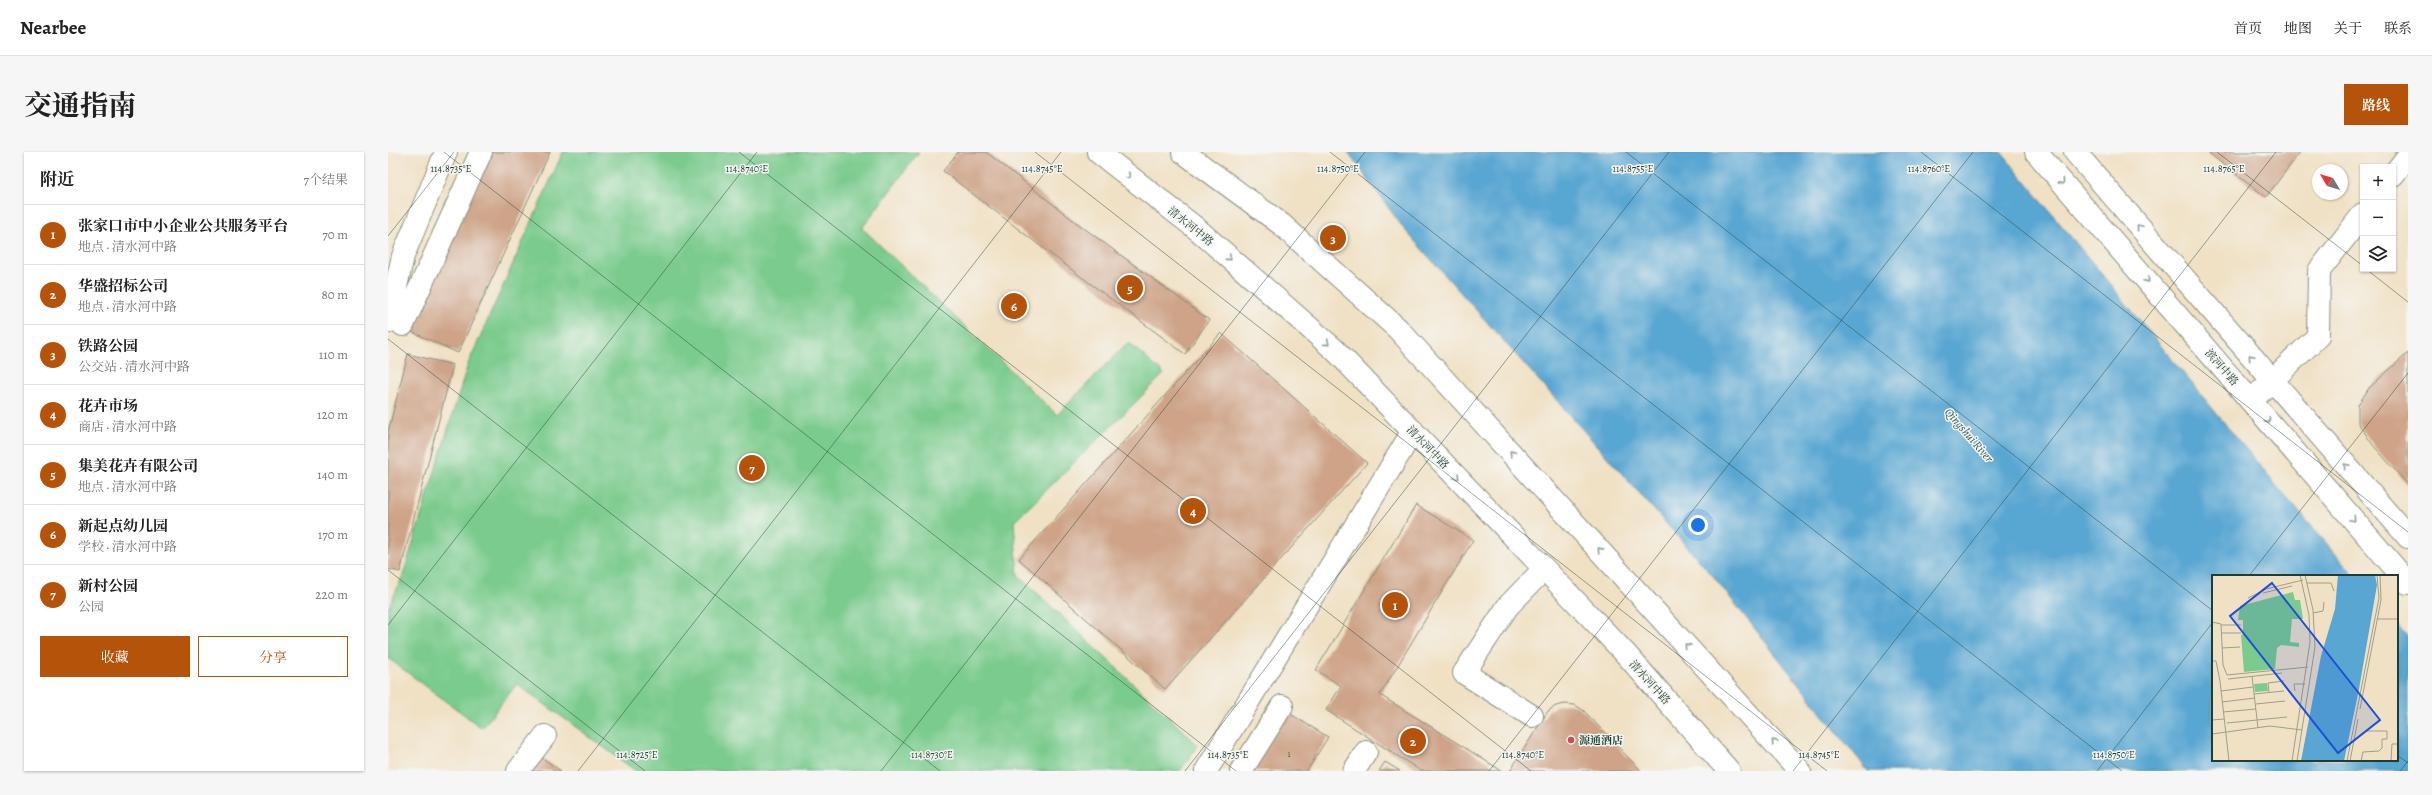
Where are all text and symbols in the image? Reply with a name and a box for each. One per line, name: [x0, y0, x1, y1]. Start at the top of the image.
text: Nearbee: [20, 15, 86, 41]
text: 首页: [2234, 19, 2262, 38]
text: 地图: [2284, 19, 2312, 38]
text: 关于: [2334, 19, 2362, 38]
text: 联系: [2384, 19, 2412, 38]
button: 路线: [2344, 84, 2408, 125]
text: 交通指南: [24, 87, 136, 125]
text: 114.8735°E: [431, 162, 472, 175]
text: 114.8740°E: [726, 162, 768, 175]
text: 114.8745°E: [1021, 162, 1063, 175]
text: 114.8750°E: [1317, 162, 1359, 175]
text: 114.8755°E: [1613, 162, 1654, 175]
text: 114.8760°E: [1908, 162, 1950, 175]
text: 114.8765°E: [2203, 162, 2245, 175]
north arrow: [2312, 164, 2348, 200]
map controls: [2360, 164, 2396, 272]
button: +: [2360, 164, 2396, 200]
text: 附近: [40, 168, 74, 191]
text: 7个结果: [304, 171, 348, 188]
one-way arrow: [1124, 171, 1131, 178]
one-way arrow: [2057, 177, 2064, 184]
button: −: [2360, 200, 2396, 236]
street label: 清水河中路: [1165, 203, 1217, 250]
text: 张家口市中小企业公共服务平台: [78, 216, 288, 236]
pin: 3: [1320, 223, 1346, 253]
one-way arrow: [2136, 224, 2143, 232]
text: 1: [51, 226, 55, 243]
text: 70 m: [322, 226, 348, 243]
button: layers: [2360, 236, 2396, 272]
text: 地点 · 清水河中路: [78, 238, 177, 255]
one-way arrow: [1225, 253, 1232, 260]
pin: 5: [1117, 273, 1143, 303]
one-way arrow: [2142, 275, 2149, 283]
text: 华盛招标公司: [78, 276, 168, 296]
text: 2: [50, 286, 56, 303]
text: 80 m: [321, 286, 348, 303]
pin: 6: [1001, 291, 1027, 321]
text: 地点 · 清水河中路: [78, 298, 177, 315]
text: 铁路公园: [78, 336, 138, 356]
one-way arrow: [1323, 339, 1330, 346]
text: 3: [50, 346, 56, 363]
text: 110 m: [319, 346, 348, 363]
street label: 滨河中路: [2202, 346, 2242, 389]
one-way arrow: [2248, 354, 2255, 362]
text: 公交站 · 清水河中路: [78, 358, 190, 375]
text: 花卉市场: [78, 396, 138, 416]
water label: Qingshui River: [1941, 405, 1998, 466]
text: 4: [50, 406, 56, 423]
text: 120 m: [317, 406, 348, 423]
one-way arrow: [2264, 416, 2271, 423]
text: 商店 · 清水河中路: [78, 418, 177, 435]
street label: 清水河中路: [1403, 422, 1452, 472]
one-way arrow: [1510, 451, 1517, 458]
pin: 7: [739, 453, 765, 483]
text: 集美花卉有限公司: [78, 456, 198, 476]
one-way arrow: [2343, 463, 2350, 470]
text: 5: [50, 466, 56, 483]
text: 140 m: [317, 466, 348, 483]
one-way arrow: [1452, 472, 1459, 480]
text: 地点 · 清水河中路: [78, 478, 177, 495]
pin: 4: [1180, 496, 1206, 526]
your location: [1688, 515, 1708, 535]
one-way arrow: [2349, 515, 2356, 522]
text: 新起点幼儿园: [78, 516, 168, 536]
text: 6: [50, 526, 56, 543]
text: 170 m: [318, 526, 348, 543]
text: 学校 · 清水河中路: [78, 538, 177, 555]
one-way arrow: [1597, 547, 1604, 554]
inset map: [2212, 575, 2398, 761]
text: 新村公园: [78, 576, 138, 596]
text: 7: [50, 586, 56, 603]
text: 220 m: [315, 586, 348, 603]
pin: 1: [1382, 590, 1408, 620]
text: 公园: [78, 598, 104, 615]
button: 收藏: [40, 636, 190, 677]
button: 分享: [198, 636, 348, 677]
one-way arrow: [1684, 643, 1692, 651]
street label: 清水河中路: [1626, 657, 1674, 708]
pin: 2: [1400, 726, 1426, 756]
place label: 源通酒店: [1579, 733, 1623, 748]
marker: 源通酒店: [1566, 735, 1576, 745]
one-way arrow: [1772, 739, 1779, 747]
text: 114.8725°E: [616, 748, 658, 761]
text: 114.8730°E: [911, 748, 953, 761]
text: 114.8735°E: [1208, 748, 1249, 761]
house number: 1: [1287, 748, 1291, 760]
text: 114.8740°E: [1502, 748, 1544, 761]
text: 114.8745°E: [1798, 748, 1840, 761]
text: 114.8750°E: [2093, 748, 2135, 761]

